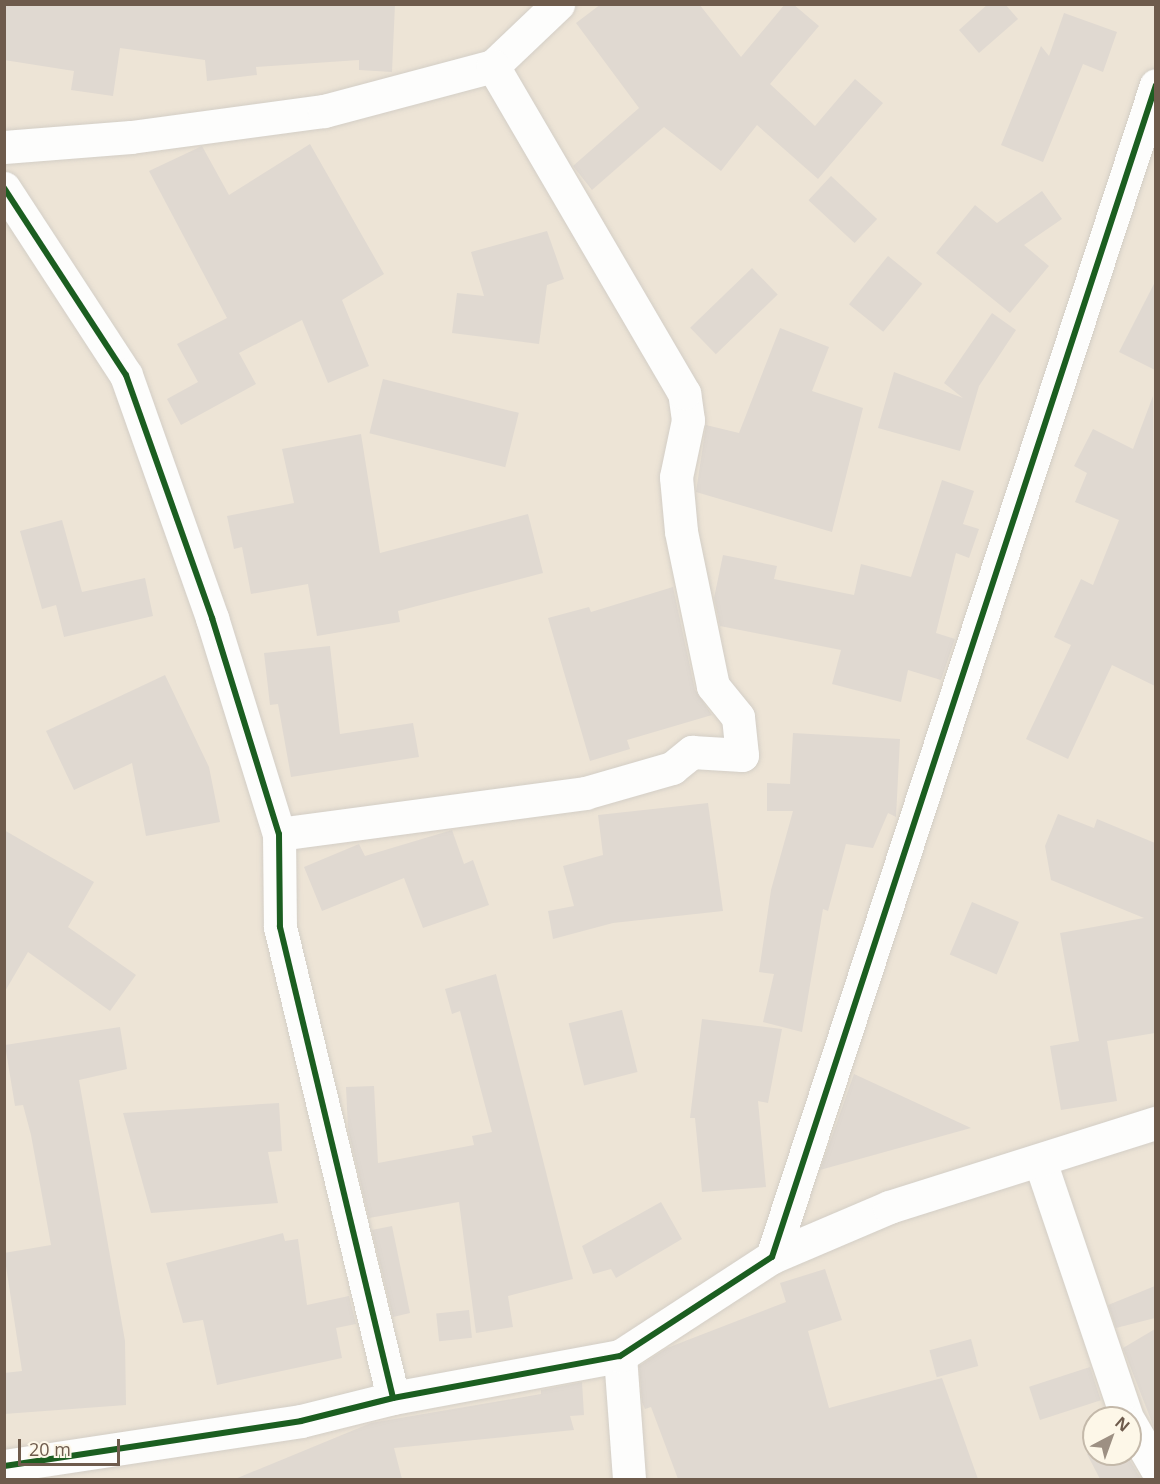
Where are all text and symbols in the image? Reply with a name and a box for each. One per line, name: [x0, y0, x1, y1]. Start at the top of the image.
north arrow: [1082, 1406, 1142, 1466]
text: N: [1110, 1411, 1135, 1436]
scale bar: [21, 1427, 123, 1465]
text: 20 m: [29, 1437, 71, 1461]

